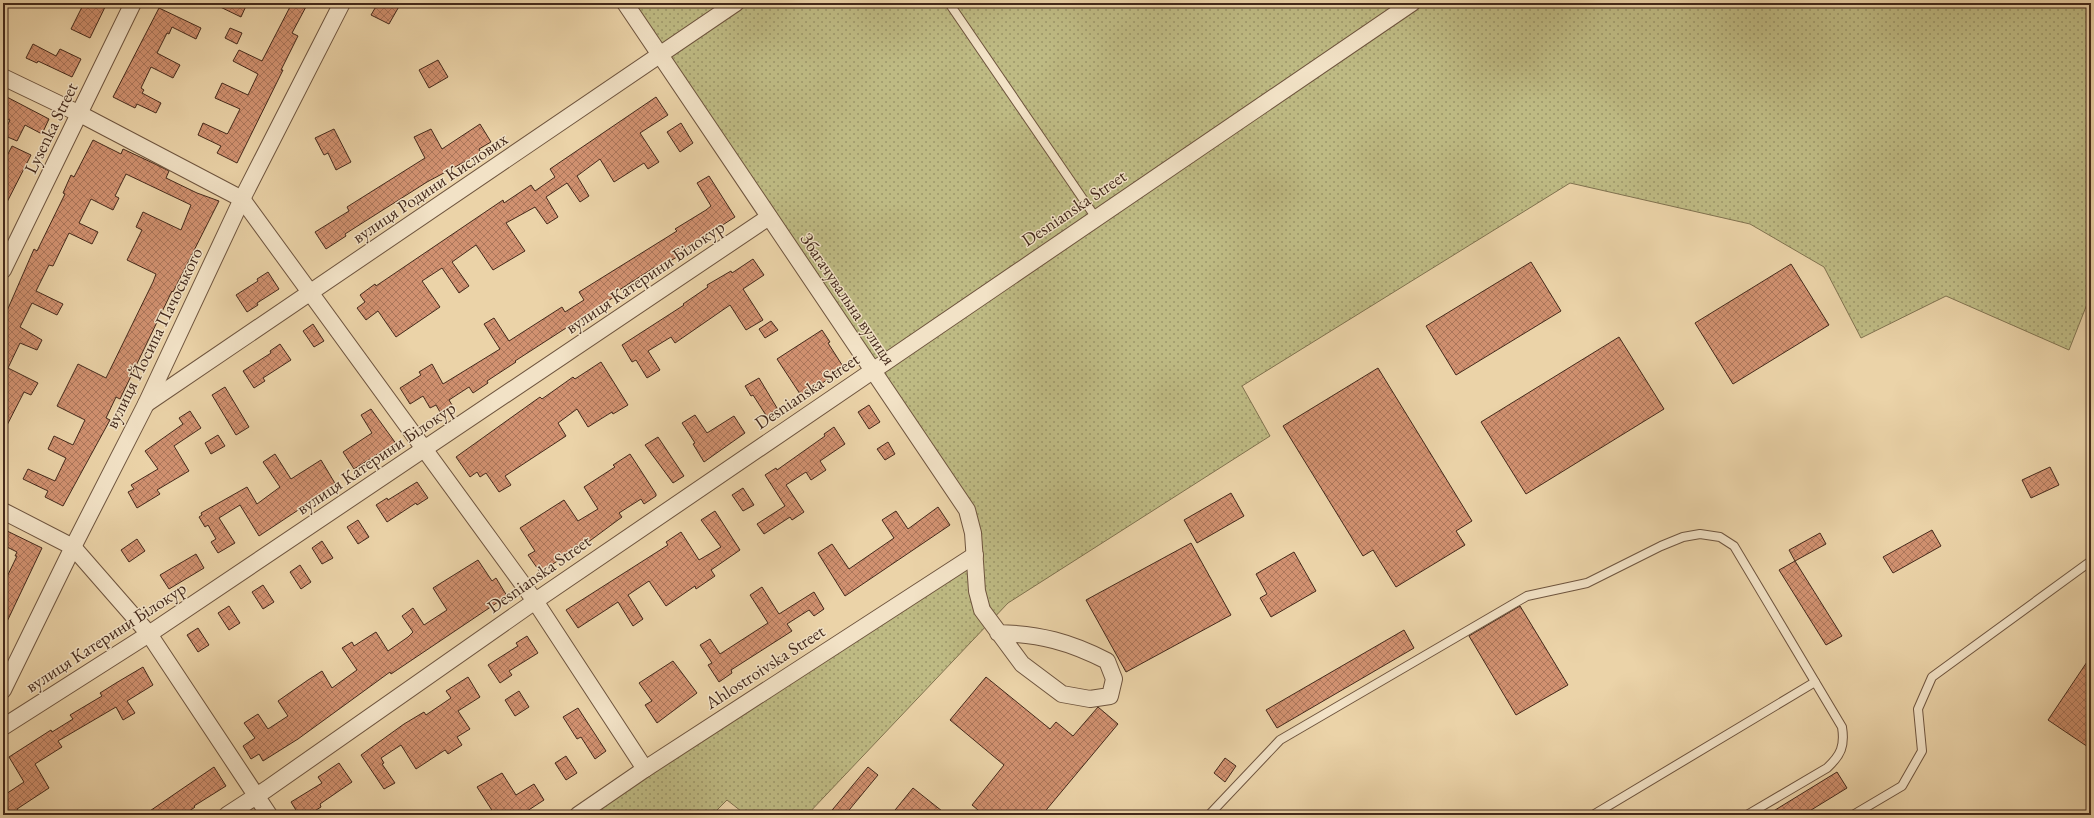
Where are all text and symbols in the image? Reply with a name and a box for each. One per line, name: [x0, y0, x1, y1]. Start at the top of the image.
street label: Lysenka Street: [19, 78, 83, 177]
street label: вулиця Родини Кислових: [348, 127, 512, 248]
street label: Desnianska Street: [1017, 164, 1131, 251]
street label: вулиця Катерини Білокур: [561, 215, 729, 338]
street label: Збагачувальна вулиця: [796, 228, 901, 369]
street label: вулиця Йосипа Пачоського: [100, 243, 208, 432]
street label: Desnianska Street: [750, 347, 864, 434]
street label: вулиця Катерини Білокур: [292, 396, 460, 519]
street label: Desnianska Street: [482, 529, 595, 618]
street label: вулиця Катерини Білокур: [21, 576, 190, 697]
street label: Ahlostroivska Street: [700, 619, 829, 714]

